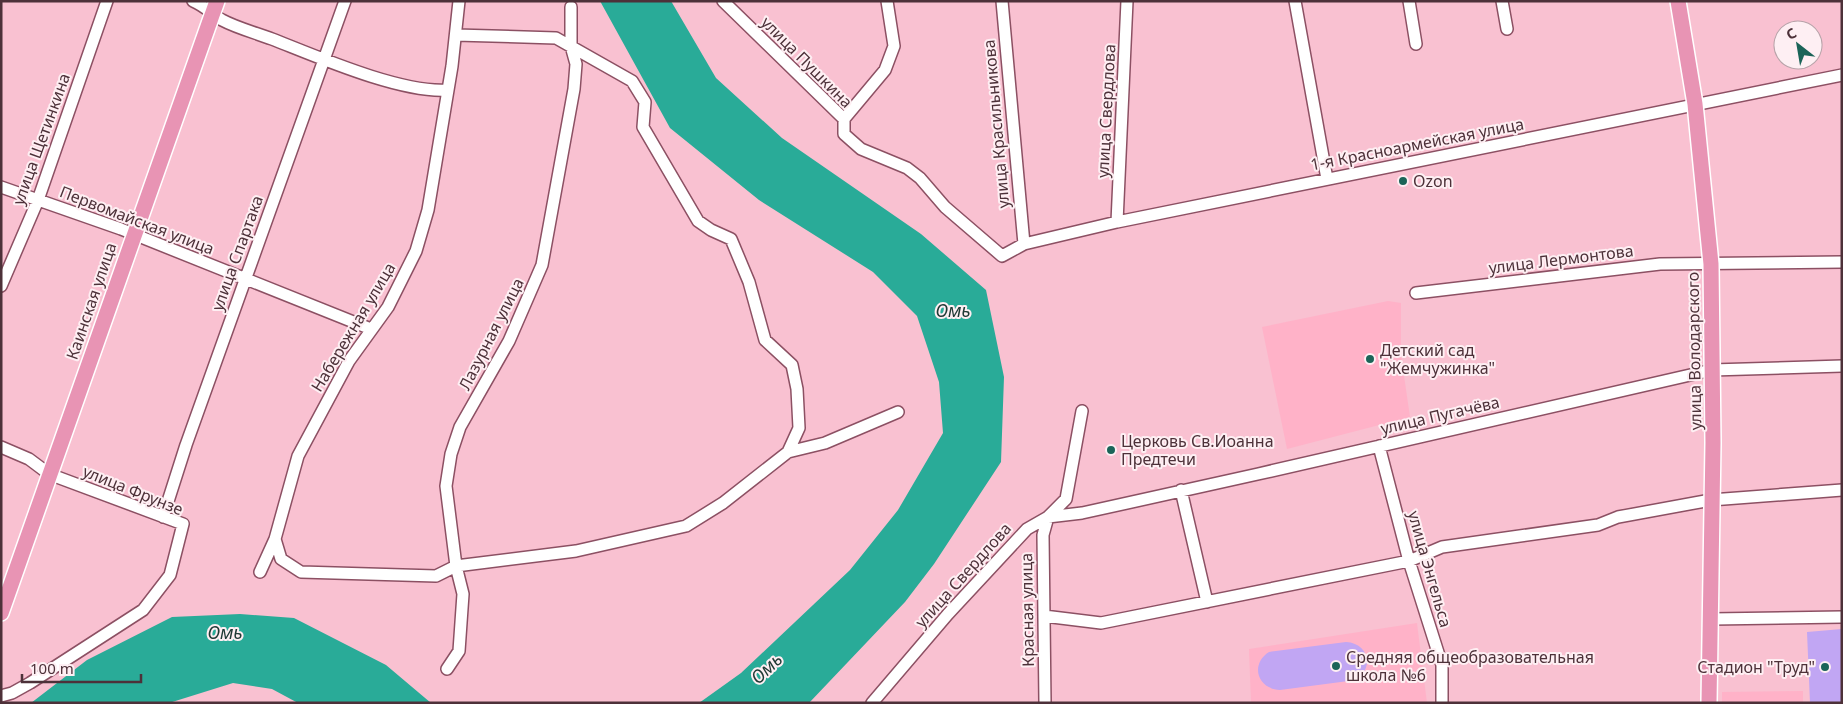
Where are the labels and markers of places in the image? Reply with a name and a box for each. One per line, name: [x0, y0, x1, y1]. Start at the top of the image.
place label: Ozon: [1413, 170, 1453, 192]
marker: Ozon: [1397, 175, 1409, 187]
place label: Детский сад "Жемчужинка": [1380, 339, 1495, 379]
marker: Детский сад "Жемчужинка": [1364, 353, 1376, 365]
place label: Церковь Св.Иоанна Предтечи: [1121, 430, 1274, 470]
marker: Церковь Св.Иоанна Предтечи: [1105, 444, 1117, 456]
place label: Средняя общеобразовательная школа №6: [1346, 646, 1594, 686]
place label: Стадион "Труд": [1697, 656, 1815, 678]
marker: Средняя общеобразовательная школа №6: [1330, 660, 1342, 672]
marker: Стадион "Труд": [1819, 661, 1831, 673]

